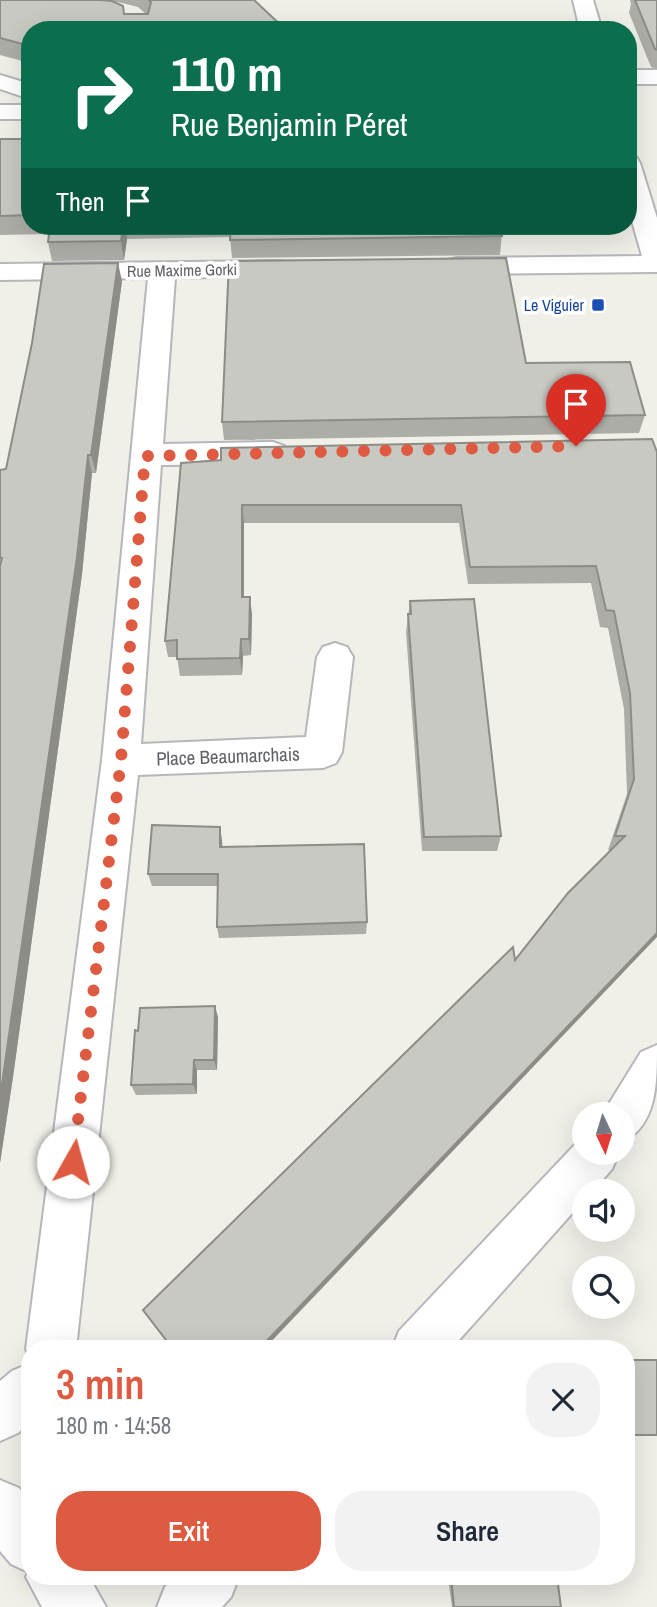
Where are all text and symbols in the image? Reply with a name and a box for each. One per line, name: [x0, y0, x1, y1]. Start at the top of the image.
text: 110 m: [171, 40, 283, 106]
icon: right: [56, 49, 147, 140]
text: Rue Benjamin Péret: [171, 103, 407, 146]
icon: arrive: [119, 182, 157, 220]
text: Then: [56, 184, 105, 219]
street label: Rue Maxime Gorki: [127, 258, 237, 282]
place label: Le Viguier: [524, 294, 585, 316]
marker: Le Viguier: [590, 297, 606, 313]
pin: [546, 374, 606, 446]
icon: arrive: [557, 385, 595, 423]
street label: Place Beaumarchais: [156, 740, 300, 772]
north arrow: [572, 1102, 635, 1166]
map controls: [572, 1102, 635, 1319]
position arrow: [36, 1125, 110, 1199]
button: sound: [572, 1179, 635, 1242]
button: search: [572, 1256, 635, 1319]
text: 3 min: [56, 1356, 145, 1412]
button: close: [526, 1363, 600, 1437]
text: 180 m · 14:58: [56, 1410, 171, 1441]
button: Exit: [56, 1491, 321, 1571]
button: Share: [335, 1491, 600, 1571]

